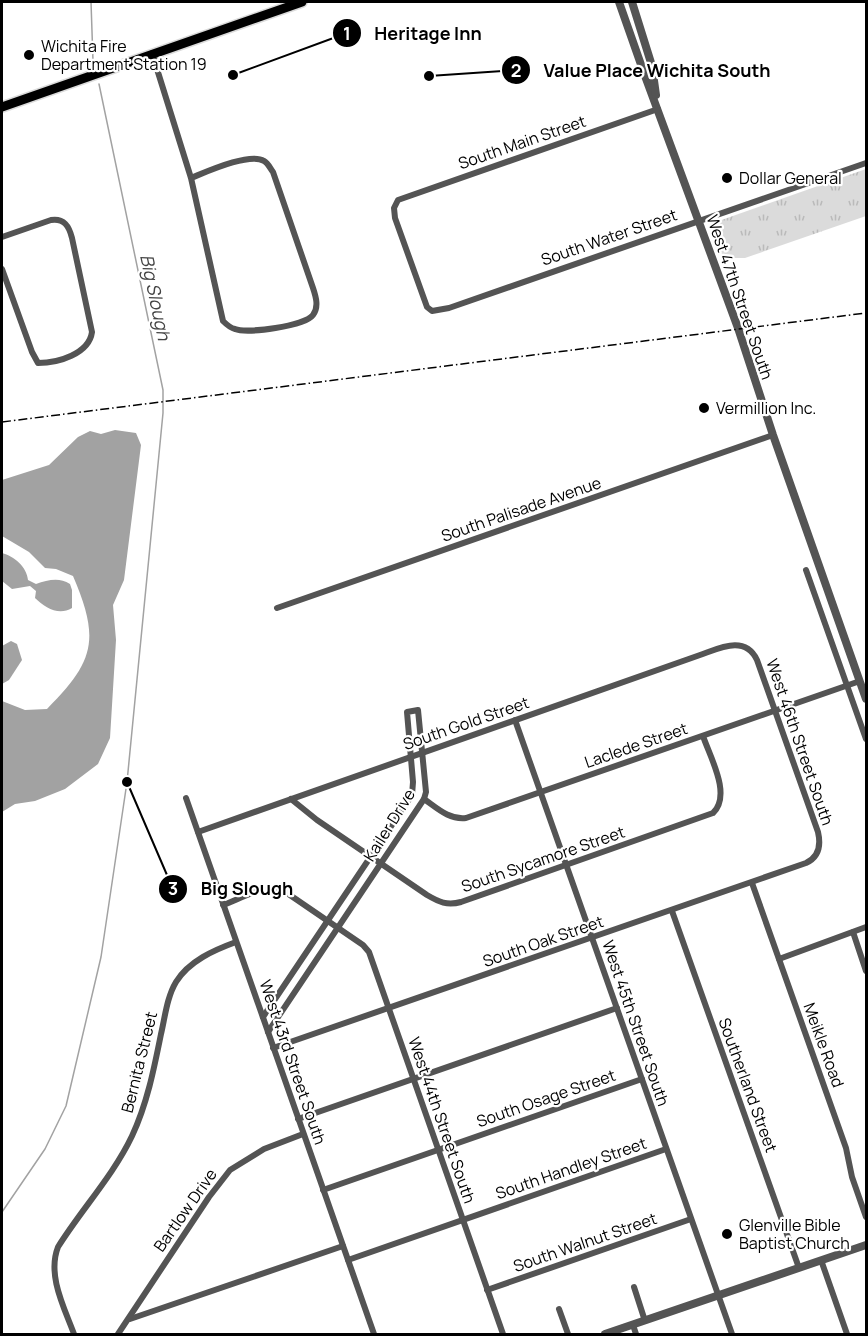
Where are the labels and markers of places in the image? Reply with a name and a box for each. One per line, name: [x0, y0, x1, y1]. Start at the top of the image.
callout: Heritage Inn: [332, 15, 494, 51]
place label: Wichita Fire Department Station 19: [41, 35, 207, 75]
marker: Wichita Fire Department Station 19: [22, 48, 36, 62]
callout: Value Place Wichita South: [501, 52, 783, 88]
place label: Dollar General: [739, 167, 842, 189]
marker: Dollar General: [720, 171, 734, 185]
place label: Vermillion Inc.: [716, 397, 816, 419]
marker: Vermillion Inc.: [697, 401, 711, 415]
callout: Big Slough: [158, 871, 305, 907]
place label: Glenville Bible Baptist Church: [739, 1214, 850, 1254]
marker: Glenville Bible Baptist Church: [720, 1227, 734, 1241]

